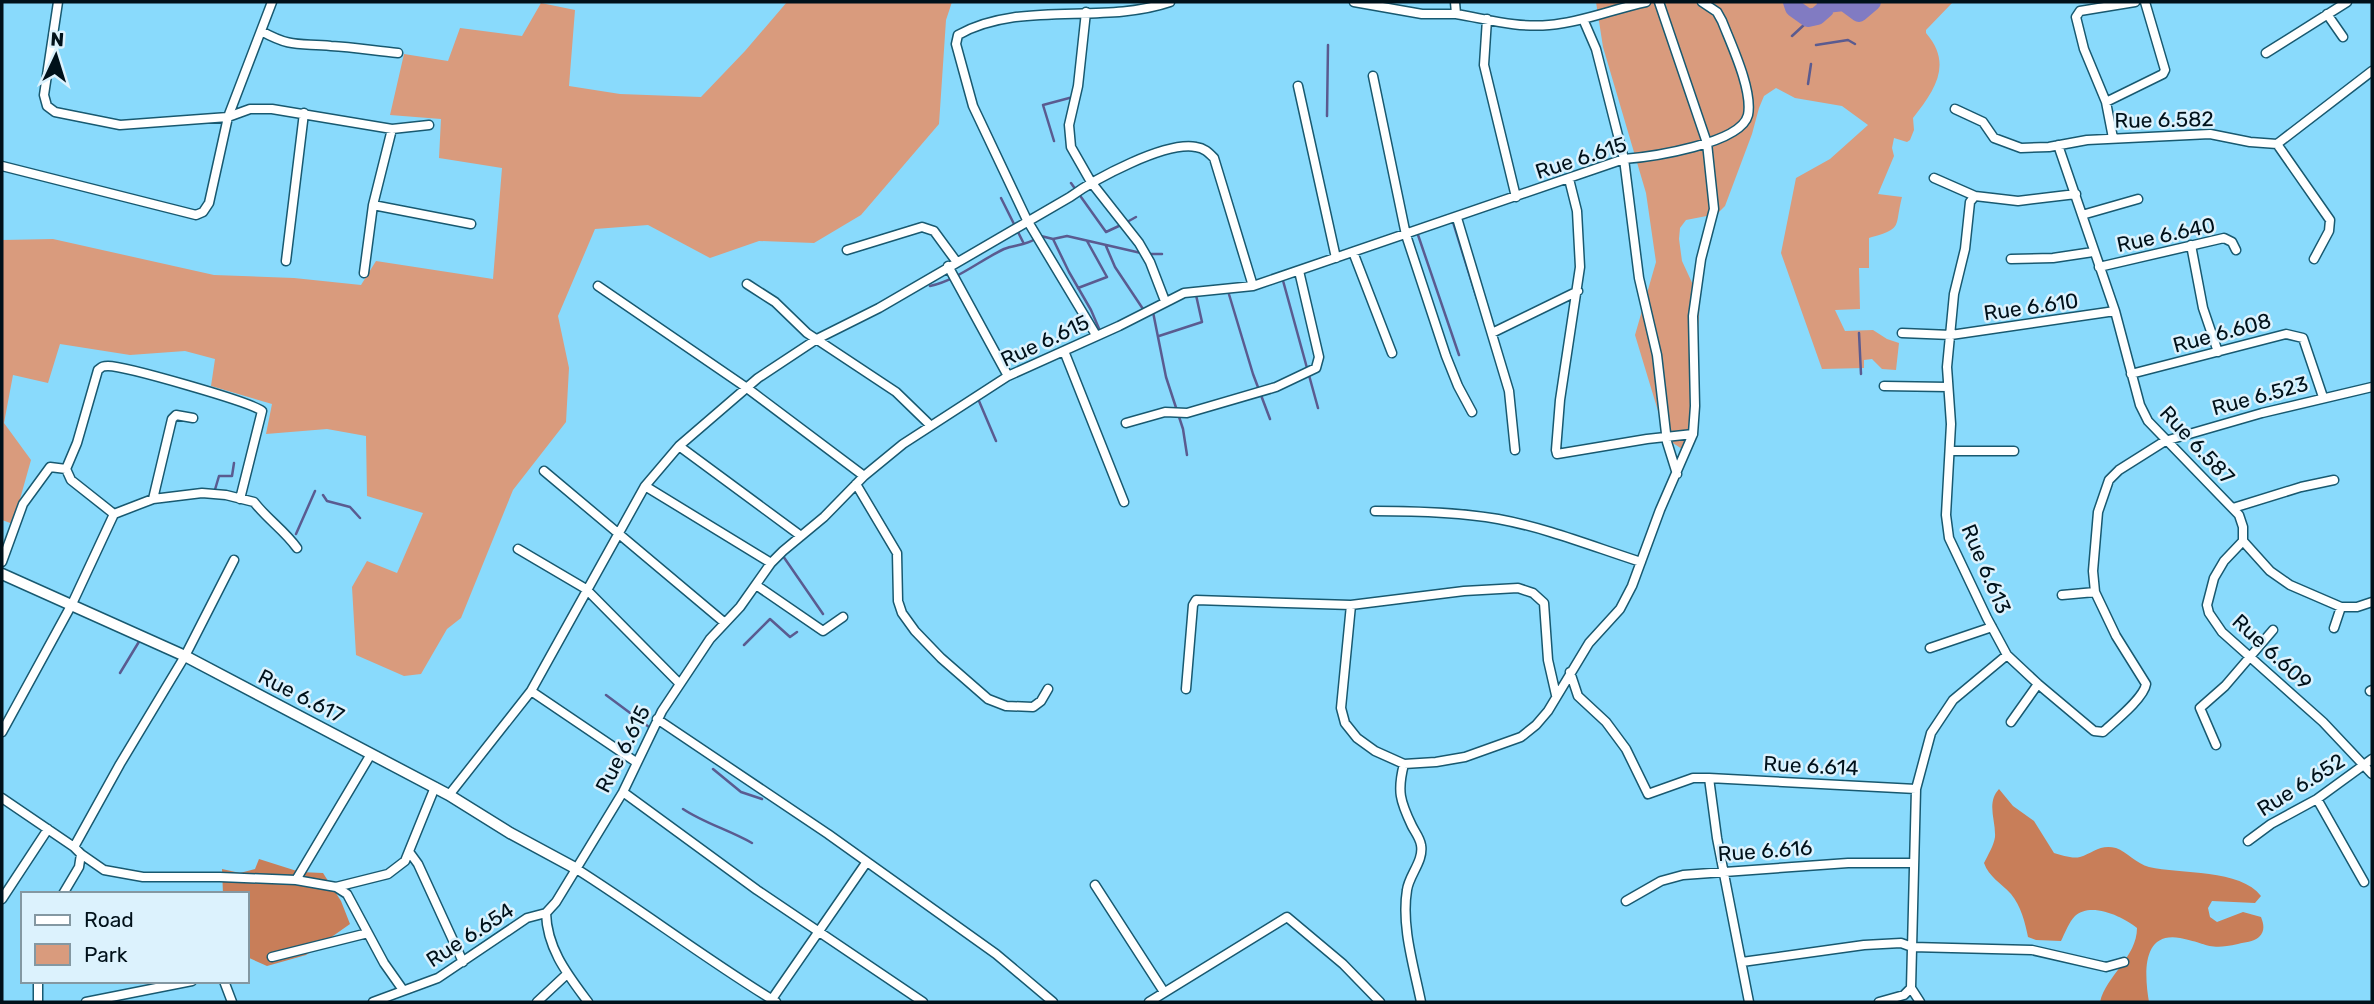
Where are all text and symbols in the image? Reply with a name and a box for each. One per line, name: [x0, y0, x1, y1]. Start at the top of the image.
north arrow: [21, 21, 91, 91]
text: N: [50, 28, 65, 51]
street label: Rue 6.582: [2114, 106, 2214, 133]
street label: Rue 6.615: [1532, 131, 1630, 184]
street label: Rue 6.640: [2114, 212, 2217, 257]
street label: Rue 6.610: [1982, 287, 2080, 326]
street label: Rue 6.608: [2170, 307, 2274, 358]
street label: Rue 6.615: [997, 309, 1093, 372]
street label: Rue 6.523: [2209, 371, 2311, 420]
street label: Rue 6.587: [2155, 400, 2240, 489]
street label: Rue 6.613: [1956, 520, 2016, 617]
street label: Rue 6.609: [2227, 609, 2317, 695]
street label: Rue 6.617: [254, 663, 349, 728]
street label: Rue 6.615: [590, 701, 655, 797]
street label: Rue 6.652: [2252, 748, 2349, 821]
street label: Rue 6.614: [1763, 751, 1859, 780]
street label: Rue 6.616: [1717, 835, 1813, 866]
legend: [21, 892, 248, 983]
street label: Rue 6.654: [421, 897, 518, 972]
text: Road: [84, 907, 134, 932]
text: Park: [84, 942, 128, 967]

